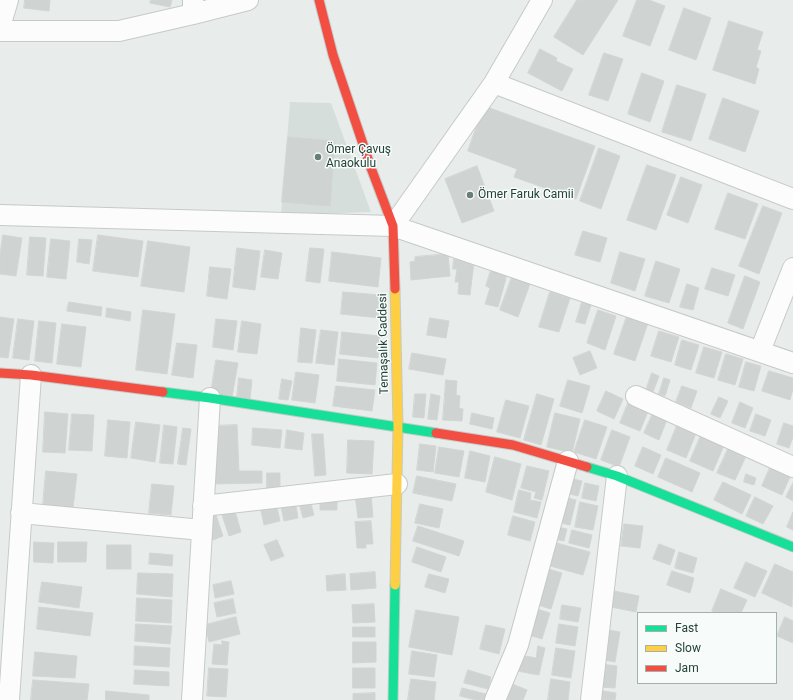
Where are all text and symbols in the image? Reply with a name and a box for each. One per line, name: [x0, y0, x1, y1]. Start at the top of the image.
place label: Ömer Çavuş Anaokulu: [326, 143, 391, 171]
marker: Ömer Çavuş Anaokulu: [313, 152, 323, 162]
place label: Ömer Faruk Camii: [478, 188, 574, 202]
marker: Ömer Faruk Camii: [465, 190, 475, 200]
street label: Temaşalık Caddesi: [376, 293, 392, 395]
legend: [637, 612, 777, 684]
text: Fast: [675, 621, 698, 635]
text: Slow: [675, 641, 701, 655]
text: Jam: [675, 661, 699, 675]

